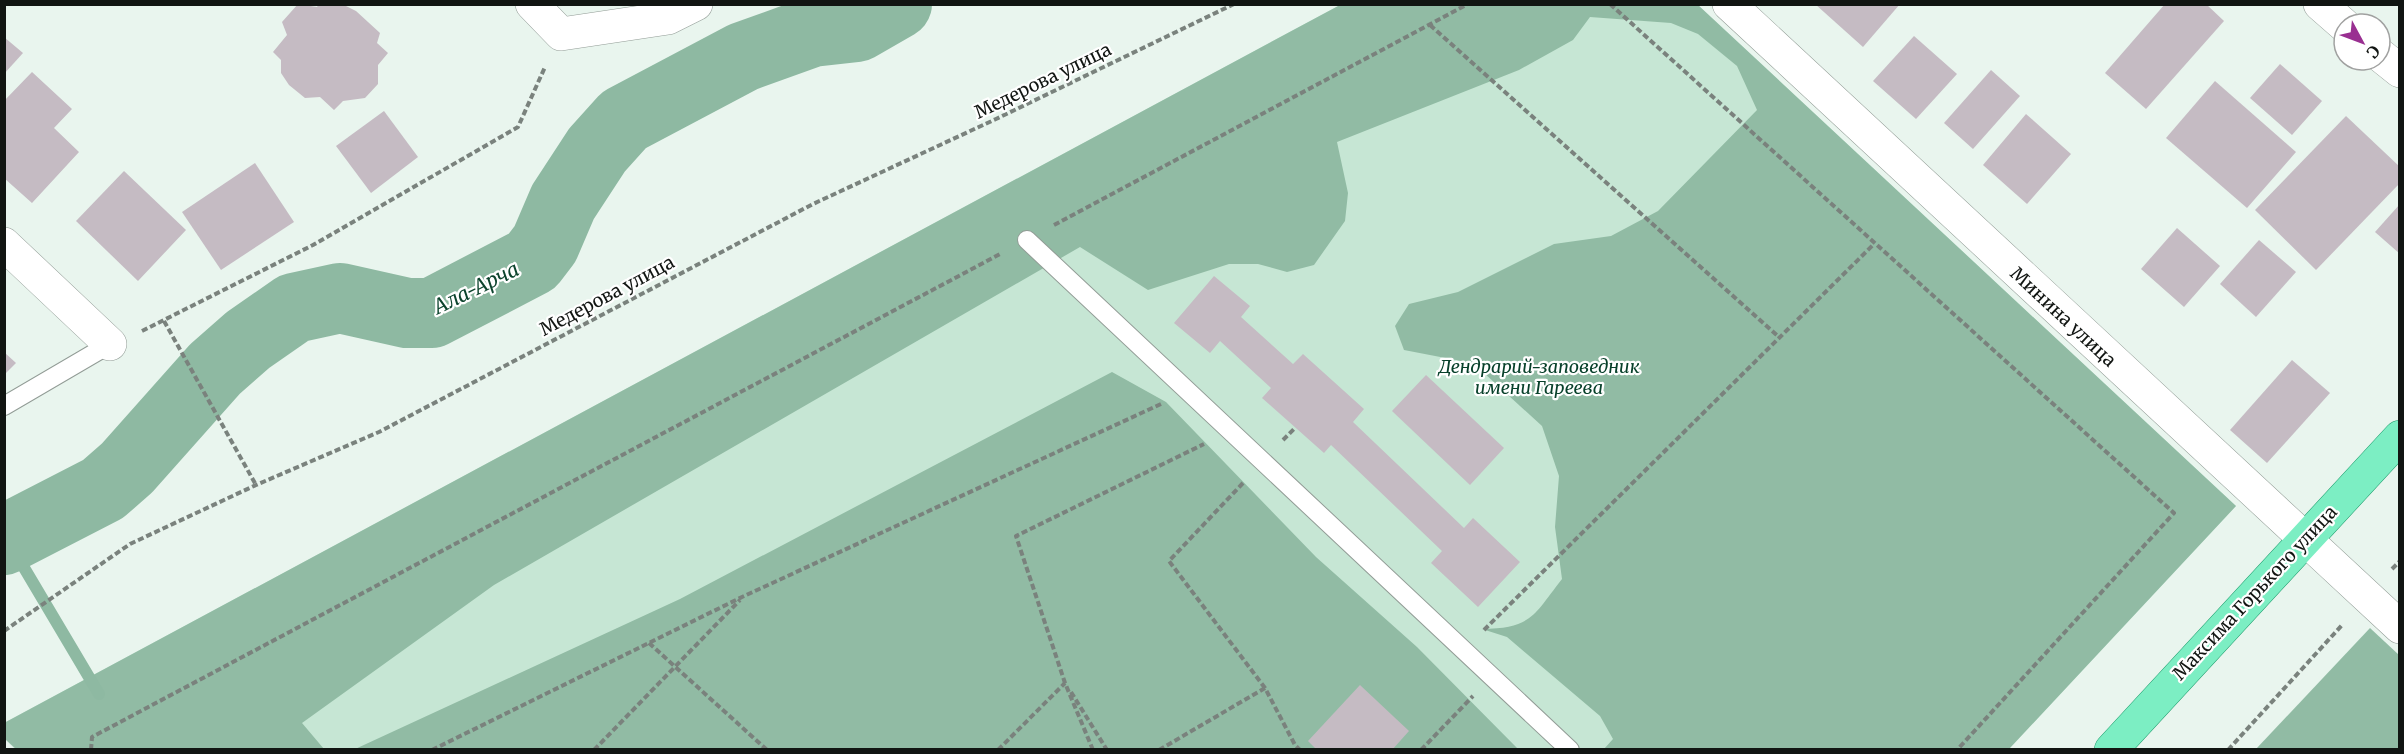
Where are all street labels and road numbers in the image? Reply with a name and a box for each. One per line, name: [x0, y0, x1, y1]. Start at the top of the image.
street label: Медерова улица: [971, 37, 1115, 124]
street label: Медерова улица: [535, 250, 678, 341]
street label: Минина улица: [2006, 262, 2121, 372]
street label: Максима Горького улица: [2168, 500, 2342, 685]

